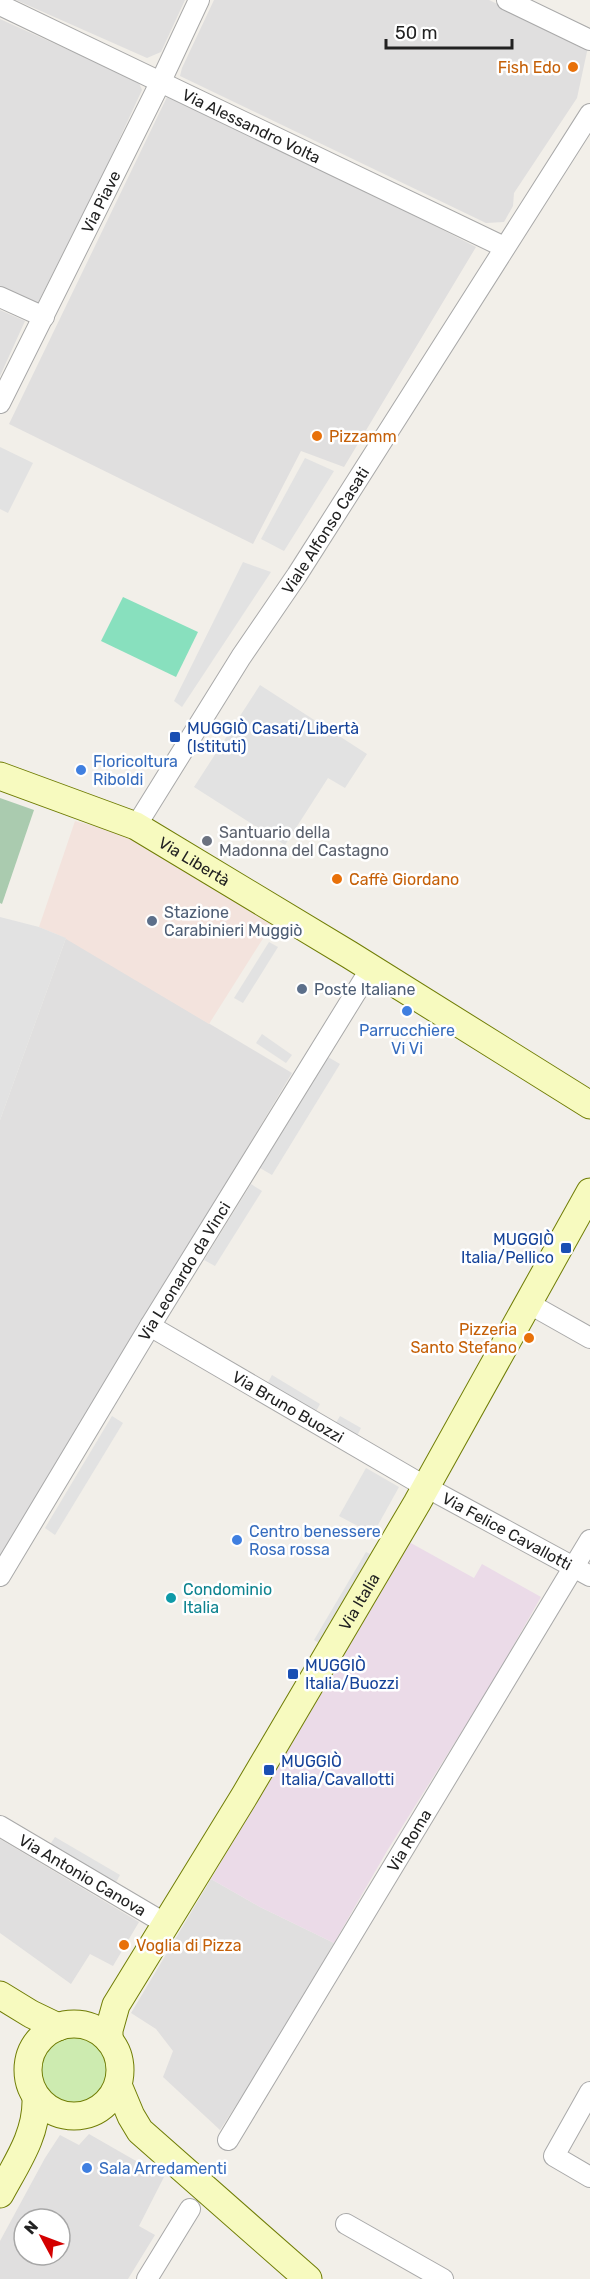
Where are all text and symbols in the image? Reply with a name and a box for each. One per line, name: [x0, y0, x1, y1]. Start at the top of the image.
scale bar: [386, 12, 512, 50]
text: 50 m: [395, 22, 438, 44]
place label: Fish Edo: [498, 58, 561, 77]
marker: Fish Edo: [566, 60, 580, 74]
street label: Via Alessandro Volta: [179, 84, 324, 167]
street label: Via Piave: [77, 167, 124, 236]
place label: Pizzamm: [329, 427, 397, 446]
marker: Pizzamm: [310, 429, 324, 443]
street label: Viale Alfonso Casati: [277, 463, 373, 597]
place label: MUGGIÒ Casati/Libertà (Istituti): [187, 718, 359, 756]
marker: MUGGIÒ Casati/Libertà (Istituti): [168, 730, 182, 744]
place label: Floricoltura Riboldi: [93, 752, 178, 789]
marker: Floricoltura Riboldi: [74, 763, 88, 777]
place label: Santuario della Madonna del Castagno: [219, 823, 389, 860]
street label: Via Libertà: [155, 832, 233, 890]
marker: Santuario della Madonna del Castagno: [200, 834, 214, 848]
place label: Caffè Giordano: [349, 870, 459, 889]
marker: Caffè Giordano: [330, 872, 344, 886]
place label: Stazione Carabinieri Muggiò: [164, 903, 303, 940]
marker: Stazione Carabinieri Muggiò: [145, 914, 159, 928]
place label: Poste Italiane: [314, 980, 415, 999]
marker: Poste Italiane: [295, 982, 309, 996]
marker: Parrucchiere Vi Vi: [400, 1004, 414, 1018]
place label: Parrucchiere Vi Vi: [359, 1021, 455, 1058]
street label: Via Leonardo da Vinci: [134, 1198, 234, 1344]
place label: MUGGIÒ Italia/Pellico: [461, 1229, 554, 1267]
marker: MUGGIÒ Italia/Pellico: [559, 1241, 573, 1255]
place label: Pizzeria Santo Stefano: [410, 1320, 517, 1357]
marker: Pizzeria Santo Stefano: [522, 1331, 536, 1345]
street label: Via Bruno Buozzi: [229, 1367, 347, 1447]
street label: Via Felice Cavallotti: [439, 1488, 575, 1574]
place label: Centro benessere Rosa rossa: [249, 1522, 381, 1559]
marker: Centro benessere Rosa rossa: [230, 1533, 244, 1547]
street label: Via Italia: [335, 1569, 383, 1634]
place label: Condominio Italia: [183, 1580, 272, 1617]
marker: Condominio Italia: [164, 1591, 178, 1605]
place label: MUGGIÒ Italia/Buozzi: [305, 1655, 399, 1693]
marker: MUGGIÒ Italia/Buozzi: [286, 1667, 300, 1681]
place label: MUGGIÒ Italia/Cavallotti: [281, 1751, 394, 1789]
marker: MUGGIÒ Italia/Cavallotti: [262, 1763, 276, 1777]
street label: Via Roma: [383, 1806, 435, 1875]
street label: Via Antonio Canova: [16, 1830, 150, 1920]
place label: Voglia di Pizza: [136, 1936, 241, 1955]
marker: Voglia di Pizza: [117, 1938, 131, 1952]
place label: Sala Arredamenti: [99, 2159, 227, 2178]
marker: Sala Arredamenti: [80, 2161, 94, 2175]
north arrow: [12, 2207, 72, 2267]
text: N: [20, 2217, 42, 2238]

